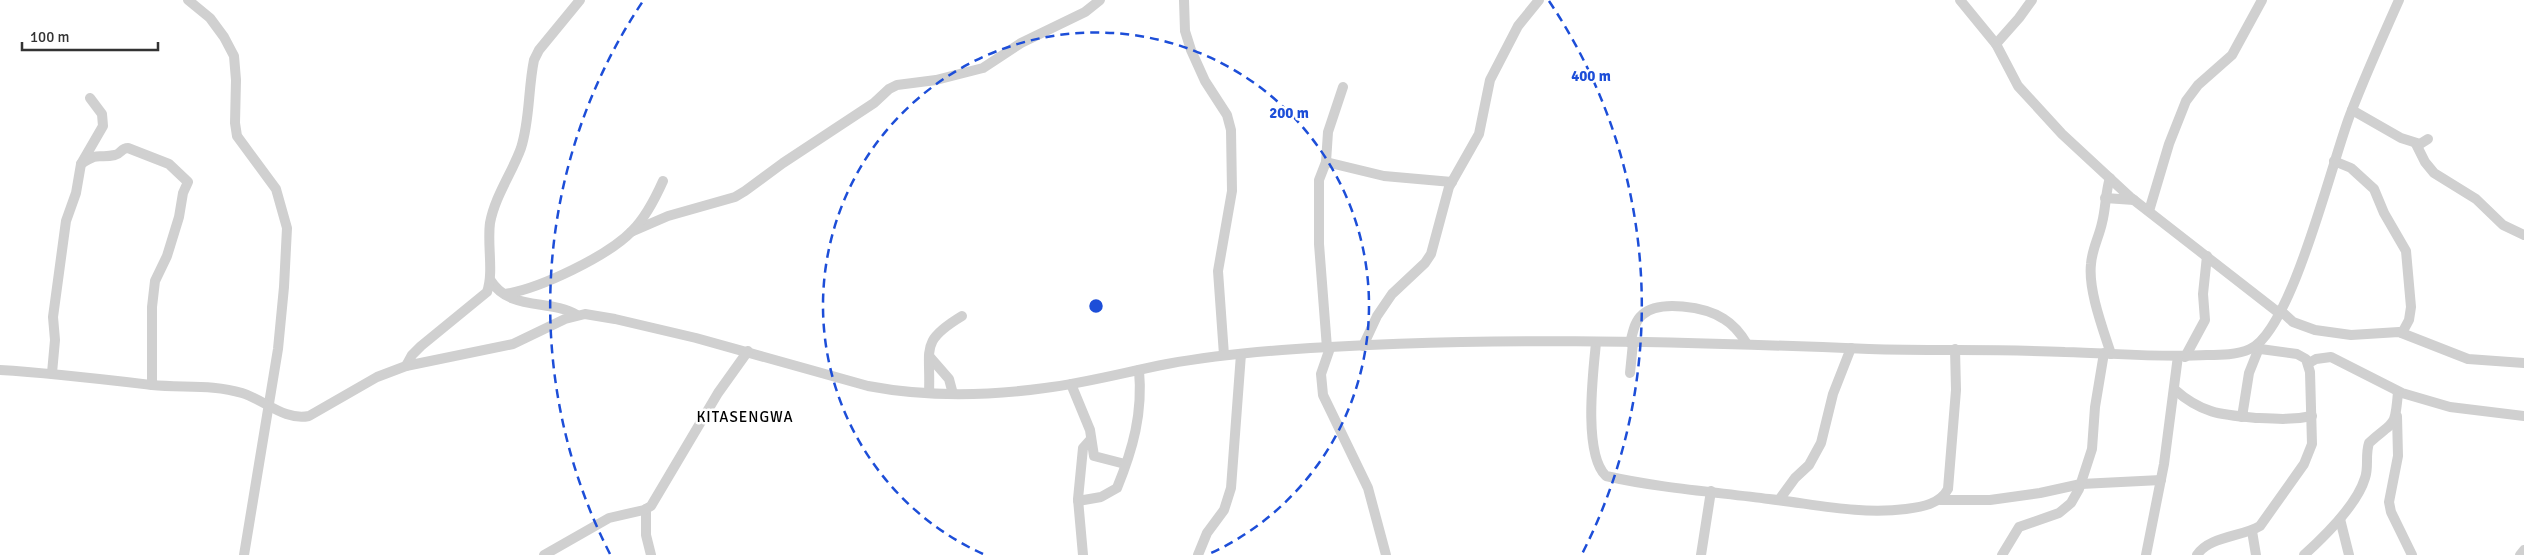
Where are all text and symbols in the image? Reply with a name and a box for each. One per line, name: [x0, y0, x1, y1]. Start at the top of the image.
scale bar: [22, 20, 159, 52]
text: 100 m: [30, 28, 70, 46]
text: 400 m: [1571, 67, 1611, 85]
text: 200 m: [1269, 104, 1309, 122]
centre of rings: [1087, 297, 1105, 315]
district label: KITASENGWA: [696, 408, 794, 426]

